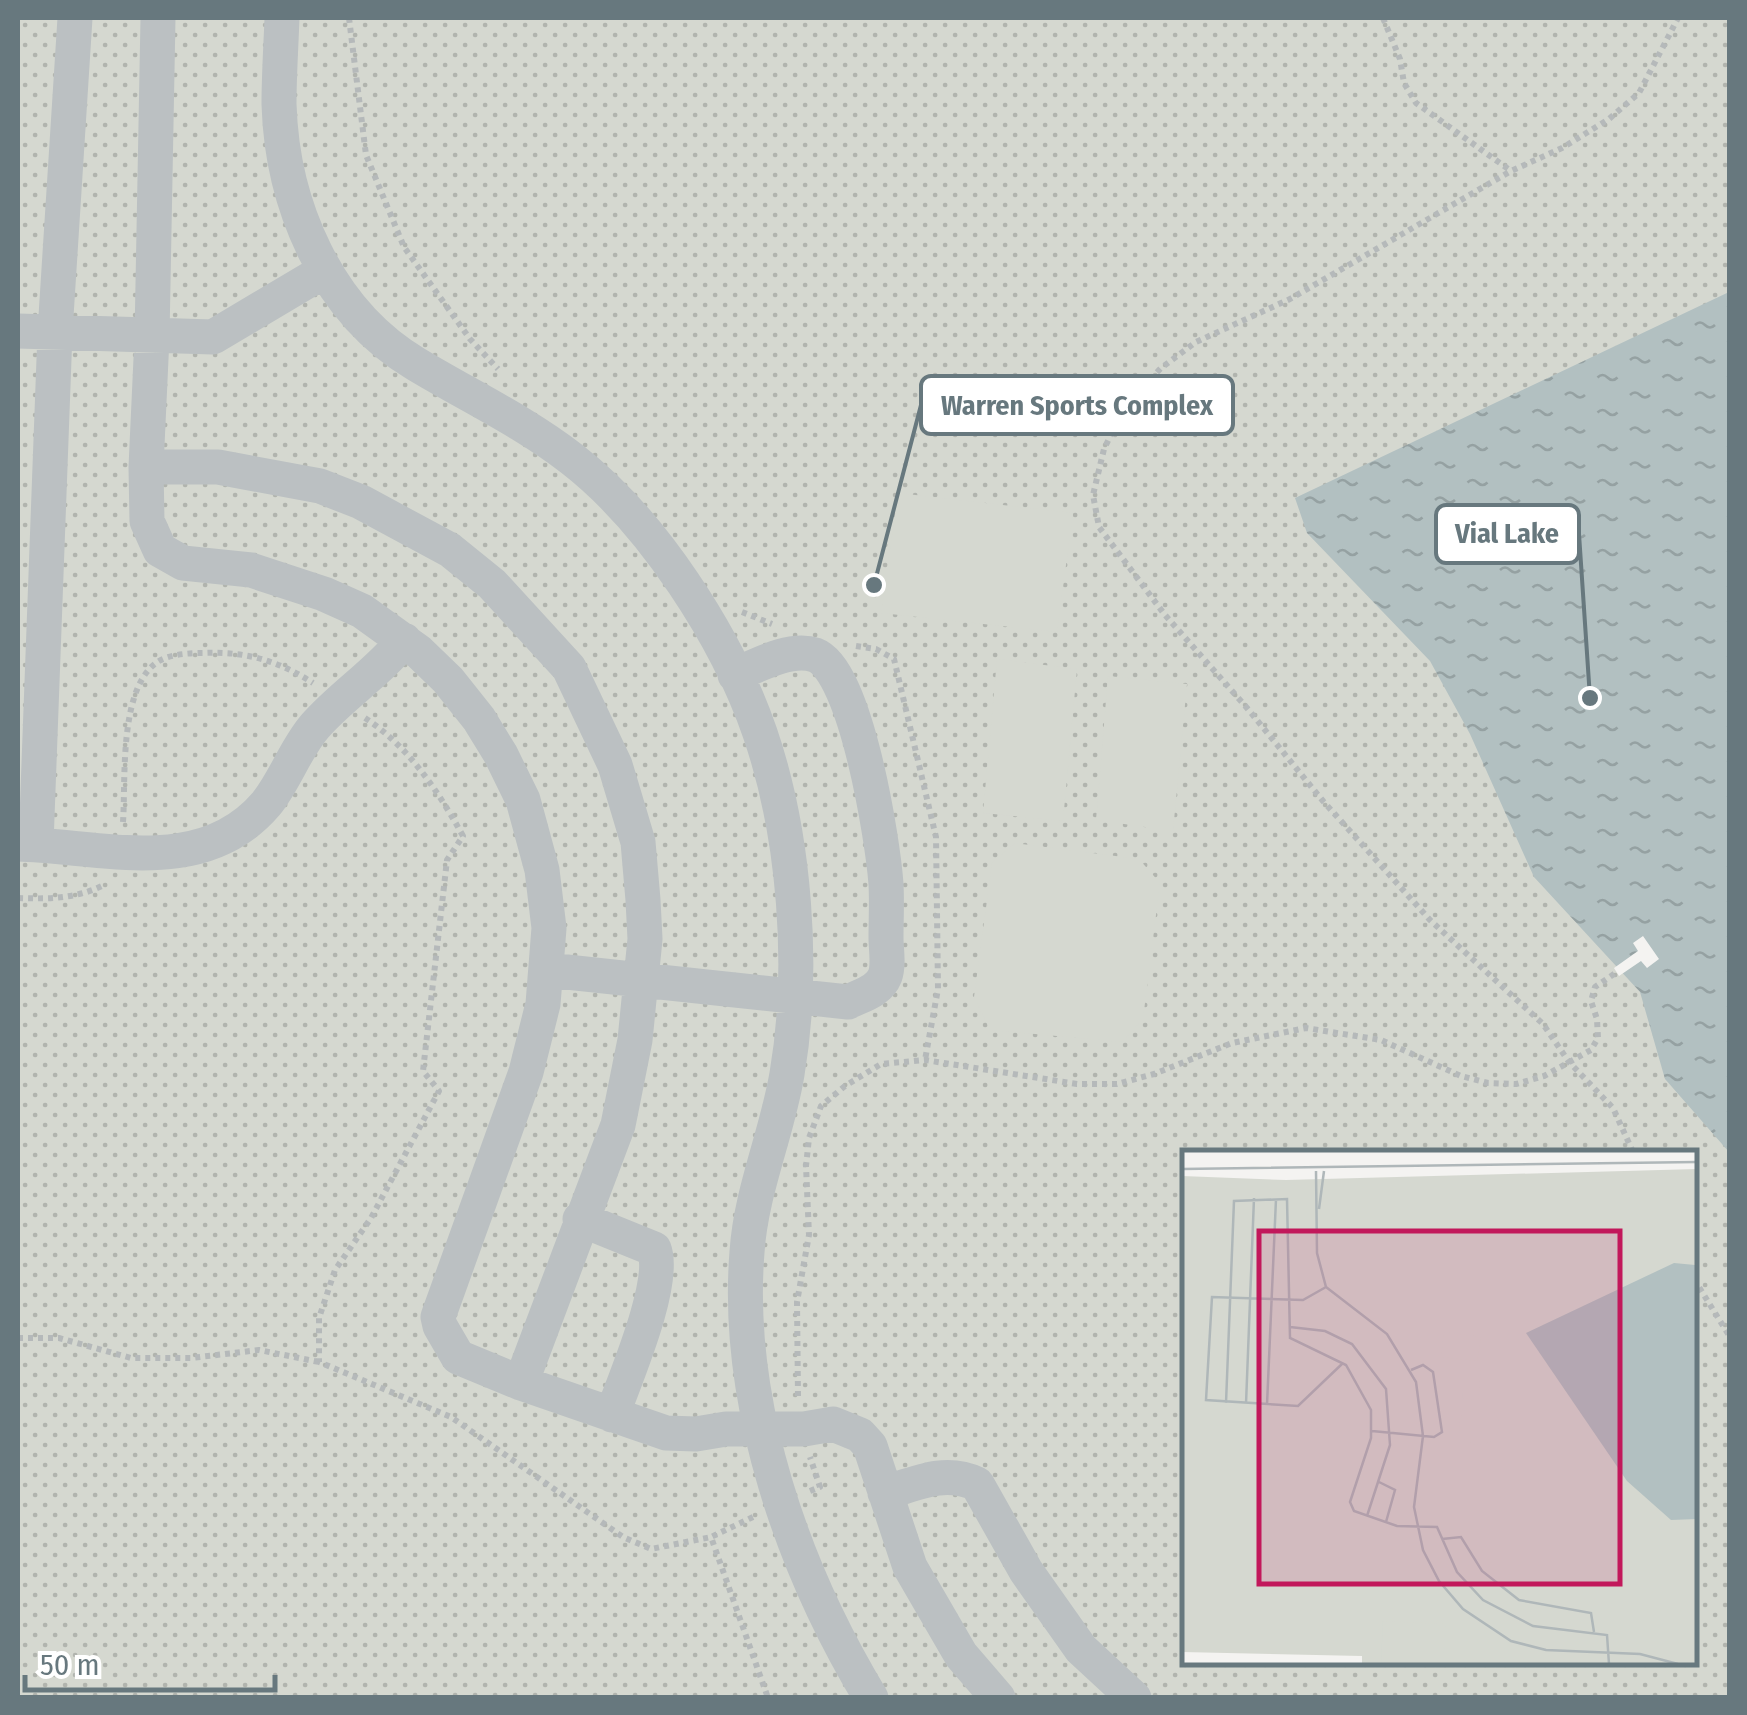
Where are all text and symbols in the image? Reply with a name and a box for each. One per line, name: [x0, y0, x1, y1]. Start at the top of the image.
callout: Warren Sports Complex: [921, 376, 1233, 434]
text: Warren Sports Complex: [941, 389, 1214, 422]
callout: Vial Lake: [1436, 505, 1579, 563]
text: Vial Lake: [1454, 517, 1559, 550]
inset map: [1182, 1150, 1697, 1665]
scale bar: [25, 1630, 275, 1692]
text: 50 m: [40, 1647, 100, 1683]

